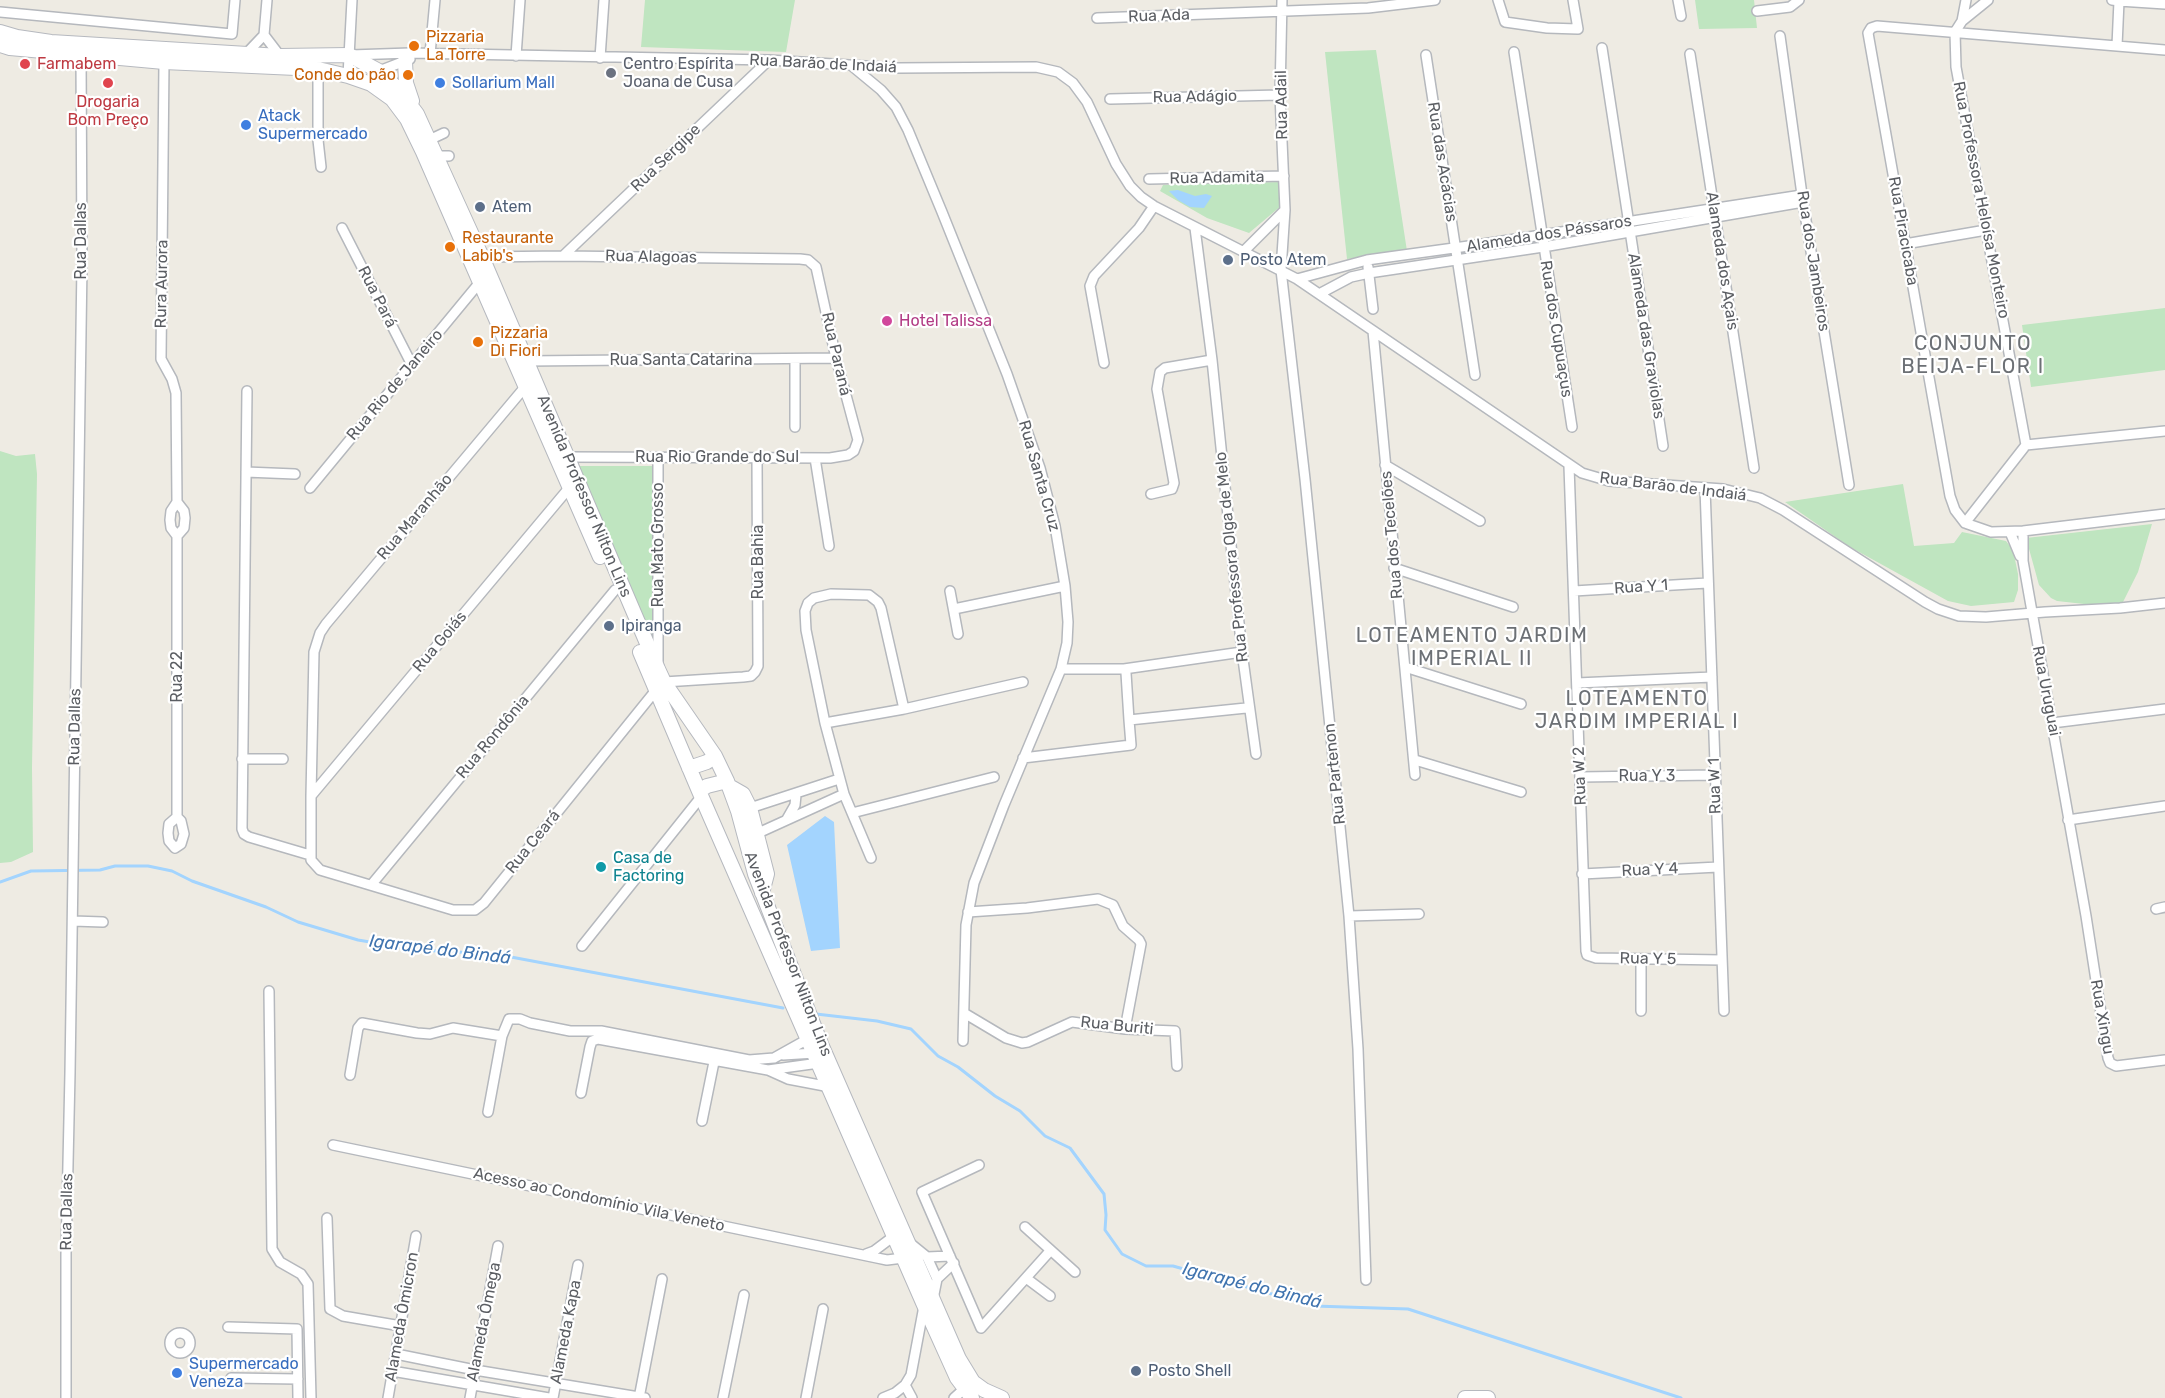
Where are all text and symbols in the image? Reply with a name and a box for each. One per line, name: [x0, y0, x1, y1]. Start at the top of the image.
street label: Rua Ada: [1128, 5, 1190, 27]
place label: Pizzaria La Torre: [426, 27, 486, 65]
marker: Pizzaria La Torre: [407, 39, 421, 53]
street label: Rua Barão de Indaiá: [749, 51, 897, 77]
place label: Farmabem: [37, 54, 117, 74]
place label: Centro Espírita Joana de Cusa: [623, 54, 734, 92]
marker: Farmabem: [18, 57, 32, 71]
place label: Conde do pão: [294, 65, 396, 85]
marker: Centro Espírita Joana de Cusa: [604, 66, 618, 80]
marker: Conde do pão: [401, 68, 415, 82]
street label: Rua Adail: [1272, 70, 1292, 140]
place label: Sollarium Mall: [452, 73, 555, 93]
marker: Drogaria Bom Preço: [101, 76, 115, 90]
marker: Sollarium Mall: [433, 76, 447, 90]
street label: Rua Professora Heloísa Monteiro: [1949, 80, 2013, 320]
street label: Rua Adágio: [1153, 87, 1237, 107]
place label: Drogaria Bom Preço: [67, 92, 149, 130]
street label: Rua das Acácias: [1423, 101, 1461, 223]
place label: Atack Supermercado: [258, 106, 368, 144]
marker: Atack Supermercado: [239, 118, 253, 132]
street label: Rua Sergipe: [627, 120, 705, 196]
street label: Rua Adamita: [1169, 168, 1265, 188]
street label: Rua Piracicaba: [1884, 175, 1922, 287]
street label: Rua dos Jambeiros: [1792, 189, 1834, 333]
street label: Alameda dos Açais: [1702, 190, 1742, 332]
place label: Atem: [492, 197, 532, 217]
marker: Atem: [473, 200, 487, 214]
street label: Rua Dallas: [71, 202, 91, 280]
street label: Alameda dos Pássaros: [1465, 211, 1633, 257]
place label: Restaurante Labib's: [462, 228, 554, 266]
street label: Rura Aurora: [152, 239, 172, 329]
marker: Restaurante Labib's: [443, 240, 457, 254]
street label: Rua Alagoas: [605, 247, 697, 267]
place label: Posto Atem: [1240, 250, 1327, 270]
street label: Alameda das Graviolas: [1623, 252, 1669, 420]
marker: Posto Atem: [1221, 253, 1235, 267]
street label: Rua dos Cupuaçus: [1536, 259, 1576, 399]
street label: Rua Pará: [353, 263, 401, 331]
street label: Rua Paraná: [817, 310, 855, 398]
place label: Hotel Talissa: [899, 311, 992, 331]
marker: Hotel Talissa: [880, 314, 894, 328]
place label: Pizzaria Di Fiori: [490, 323, 548, 361]
street label: Rua Rio de Janeiro: [343, 325, 447, 445]
district label: CONJUNTO BEIJA-FLOR I: [1901, 332, 2045, 379]
marker: Pizzaria Di Fiori: [471, 335, 485, 349]
street label: Rua Santa Catarina: [609, 350, 753, 370]
street label: Avenida Professor Nilton Lins: [533, 392, 635, 600]
street label: Rua Santa Cruz: [1014, 418, 1064, 534]
street label: Rua Rio Grande do Sul: [635, 447, 799, 467]
street label: Rua Professora Olga de Melo: [1211, 451, 1253, 663]
street label: Rua Barão de Indaiá: [1598, 468, 1748, 506]
street label: Rua Maranhão: [373, 470, 457, 564]
street label: Rua dos Tecelões: [1377, 470, 1407, 600]
street label: Rua Mato Grosso: [648, 482, 668, 608]
street label: Rua Bahia: [748, 525, 768, 599]
street label: Rua Y 1: [1613, 576, 1669, 598]
street label: Rua Goiás: [409, 608, 471, 676]
place label: Ipiranga: [621, 616, 682, 636]
marker: Ipiranga: [602, 619, 616, 633]
district label: LOTEAMENTO JARDIM IMPERIAL II: [1356, 624, 1588, 671]
street label: Rua Uruguai: [2028, 644, 2064, 738]
street label: Rua 22: [167, 651, 187, 703]
district label: LOTEAMENTO JARDIM IMPERIAL I: [1535, 687, 1739, 734]
street label: Rua Dallas: [65, 688, 85, 766]
street label: Rua Rondônia: [452, 691, 534, 783]
street label: Rua Partenon: [1320, 722, 1350, 826]
street label: Rua W 2: [1569, 746, 1591, 806]
street label: Rua W 1: [1704, 757, 1726, 815]
street label: Rua Y 3: [1619, 766, 1675, 786]
street label: Rua Ceará: [502, 806, 564, 878]
place label: Casa de Factoring: [613, 848, 684, 886]
street label: Avenida Professor Nilton Lins: [740, 849, 836, 1059]
street label: Rua Y 4: [1621, 859, 1679, 881]
marker: Casa de Factoring: [594, 860, 608, 874]
water label: Igarapé do Bindá: [368, 931, 512, 969]
street label: Rua Y 5: [1620, 949, 1676, 969]
street label: Rua Xingu: [2086, 978, 2118, 1056]
street label: Rua Buriti: [1080, 1013, 1154, 1039]
street label: Acesso ao Condomínio Vila Veneto: [472, 1164, 726, 1236]
street label: Rua Dallas: [57, 1173, 77, 1251]
street label: Alameda Ômicron: [381, 1251, 423, 1383]
water label: Igarapé do Bindá: [1180, 1258, 1324, 1314]
street label: Alameda Ômega: [463, 1261, 505, 1383]
street label: Alameda Kapa: [547, 1278, 585, 1386]
place label: Supermercado Veneza: [189, 1354, 299, 1392]
place label: Posto Shell: [1148, 1361, 1231, 1381]
marker: Posto Shell: [1129, 1364, 1143, 1378]
marker: Supermercado Veneza: [170, 1366, 184, 1380]

